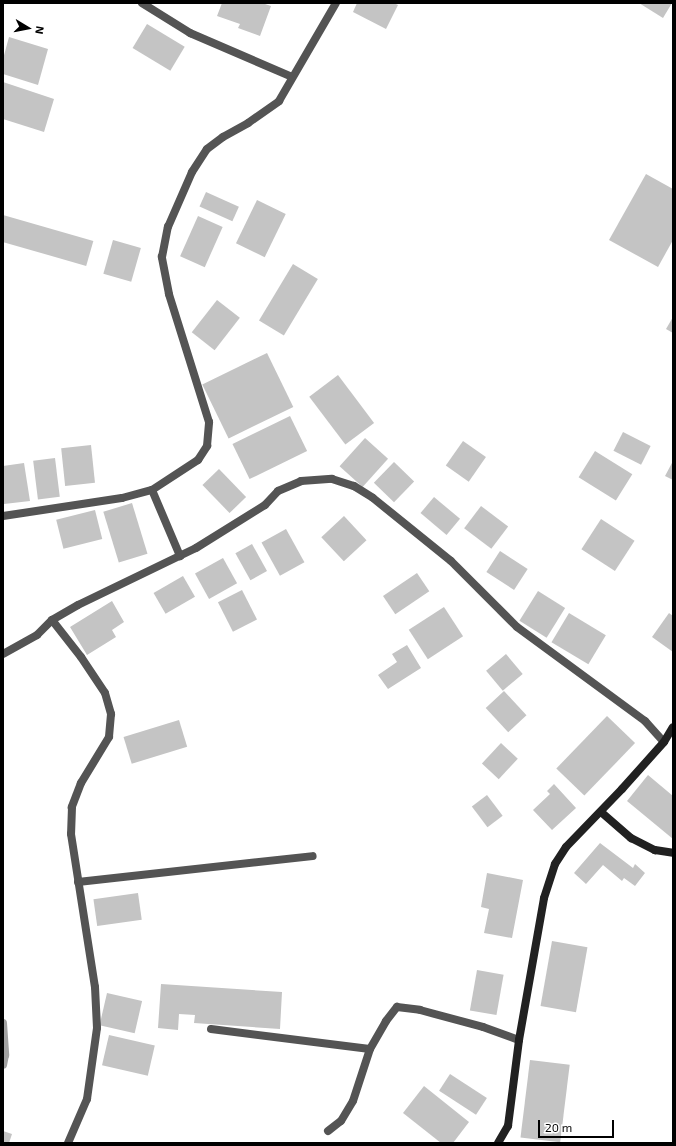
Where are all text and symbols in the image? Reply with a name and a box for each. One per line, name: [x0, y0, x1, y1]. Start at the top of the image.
north arrow: [8, 8, 48, 48]
text: N: [33, 25, 47, 35]
scale bar: [540, 1112, 616, 1138]
text: 20 m: [545, 1120, 572, 1134]

